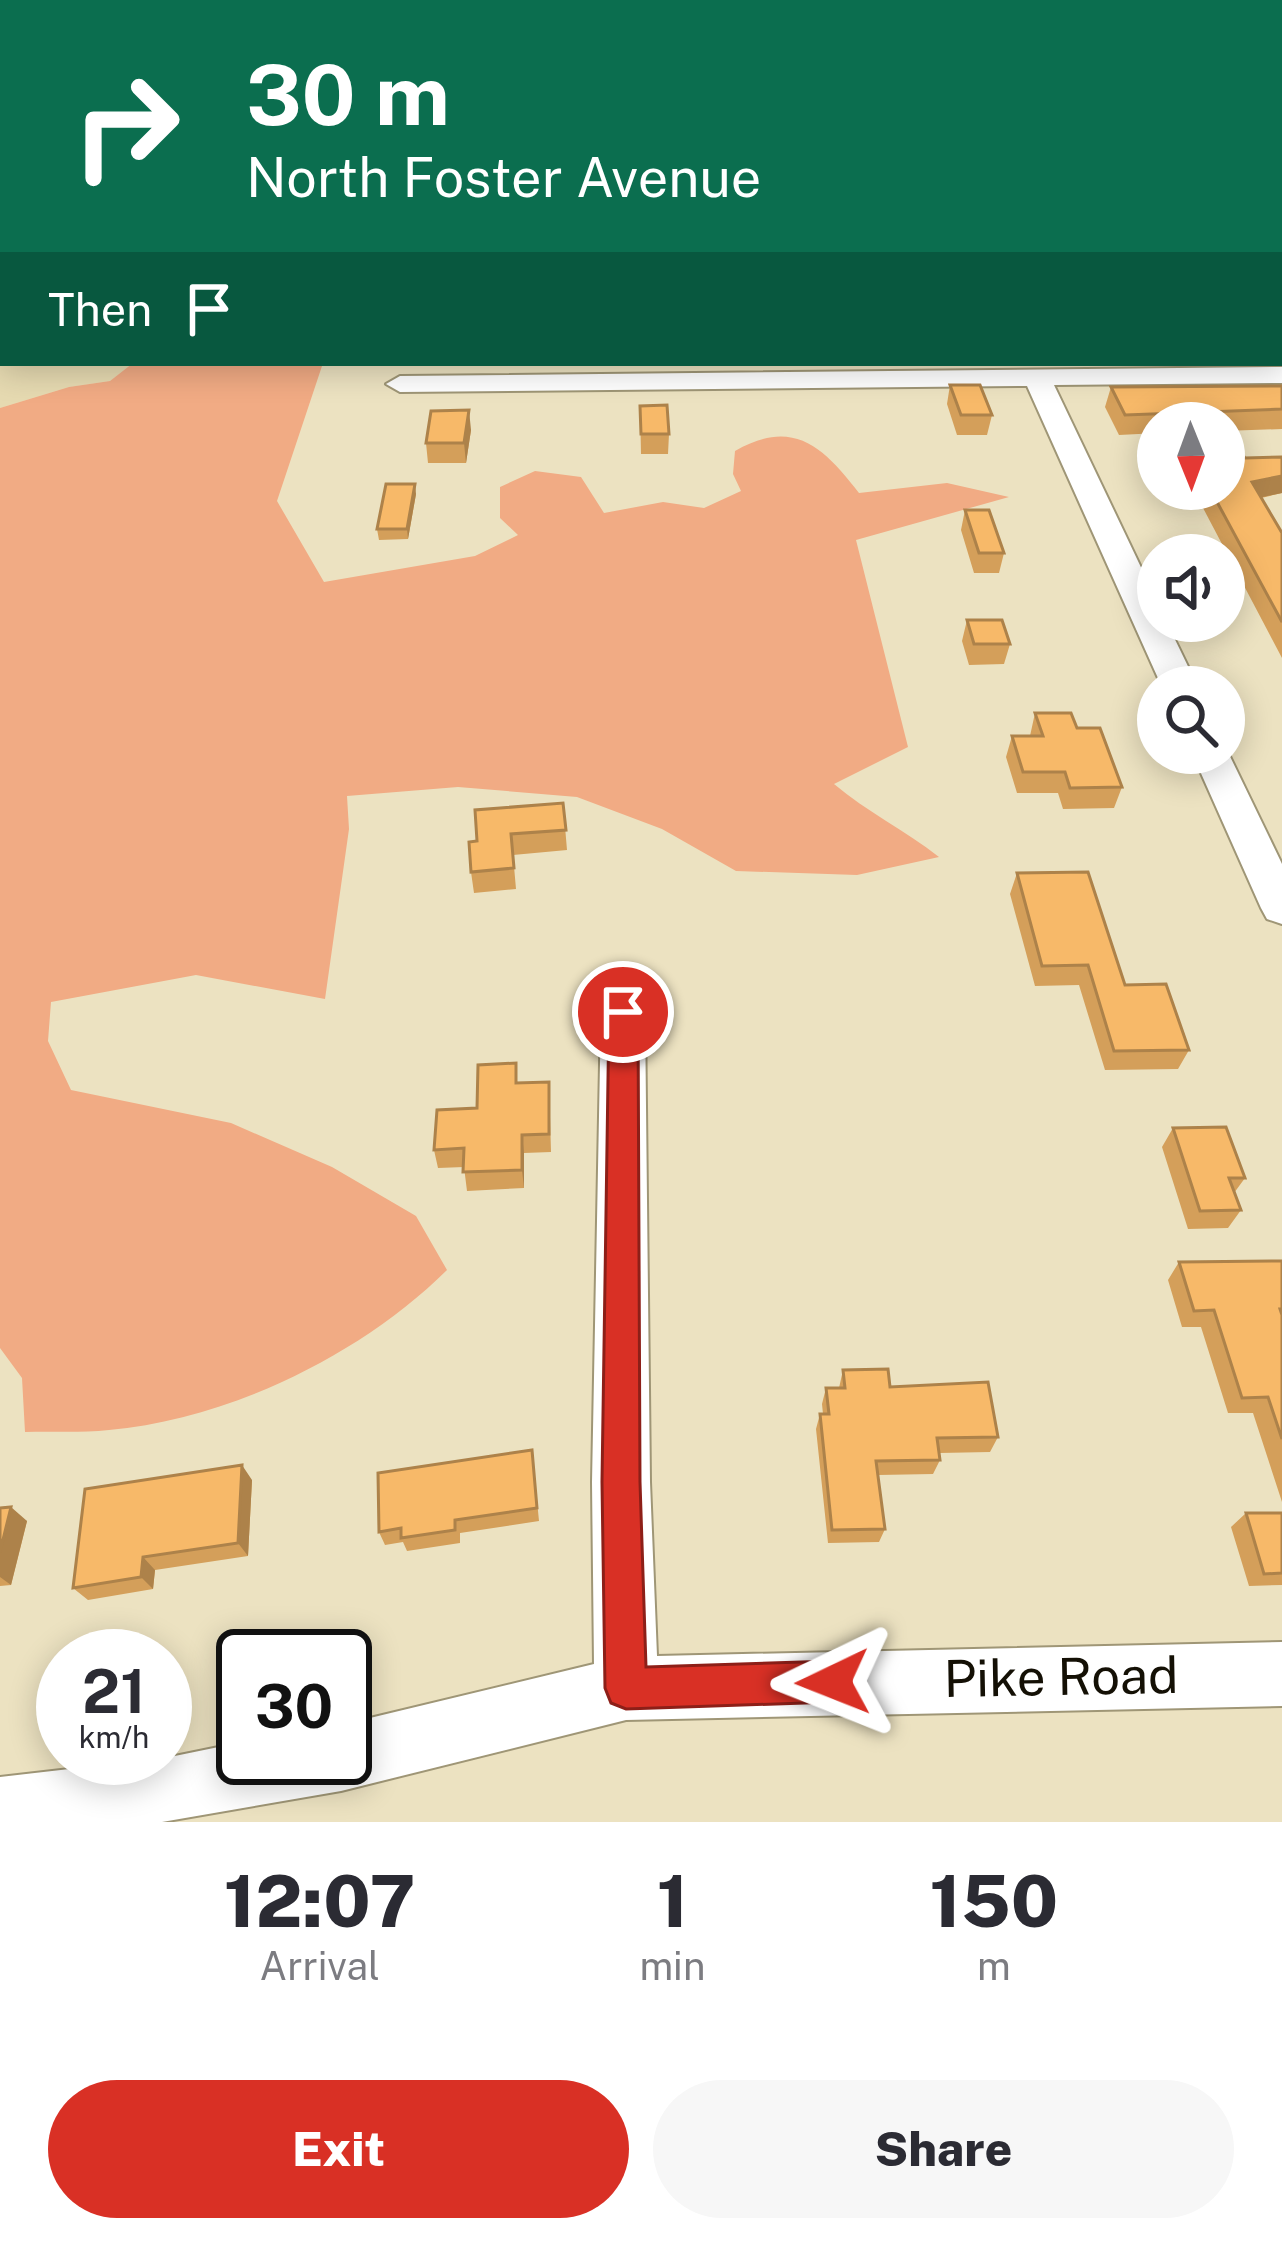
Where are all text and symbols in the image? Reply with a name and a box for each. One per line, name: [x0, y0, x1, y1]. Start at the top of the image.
text: 30 m: [246, 45, 450, 144]
icon: right: [48, 48, 204, 204]
text: North Foster Avenue: [246, 146, 761, 209]
icon: arrive: [176, 276, 242, 342]
text: Then: [48, 283, 152, 336]
north arrow: [1137, 402, 1245, 510]
map controls: [1137, 402, 1245, 774]
button: sound: [1137, 534, 1245, 642]
button: search: [1137, 666, 1245, 774]
pin: [572, 961, 674, 1063]
icon: arrive: [590, 979, 656, 1045]
position arrow: [770, 1619, 896, 1745]
speed limit sign: 30: [216, 1629, 372, 1785]
street label: Pike Road: [943, 1645, 1179, 1708]
text: 21: [82, 1656, 146, 1727]
text: km/h: [79, 1719, 149, 1755]
text: 12:07: [224, 1859, 416, 1943]
text: 1: [657, 1859, 688, 1943]
text: 150: [929, 1859, 1058, 1943]
text: Arrival: [259, 1943, 380, 1989]
text: min: [639, 1943, 706, 1989]
text: m: [977, 1943, 1011, 1989]
button: Exit: [48, 2080, 629, 2218]
button: Share: [653, 2080, 1234, 2218]

